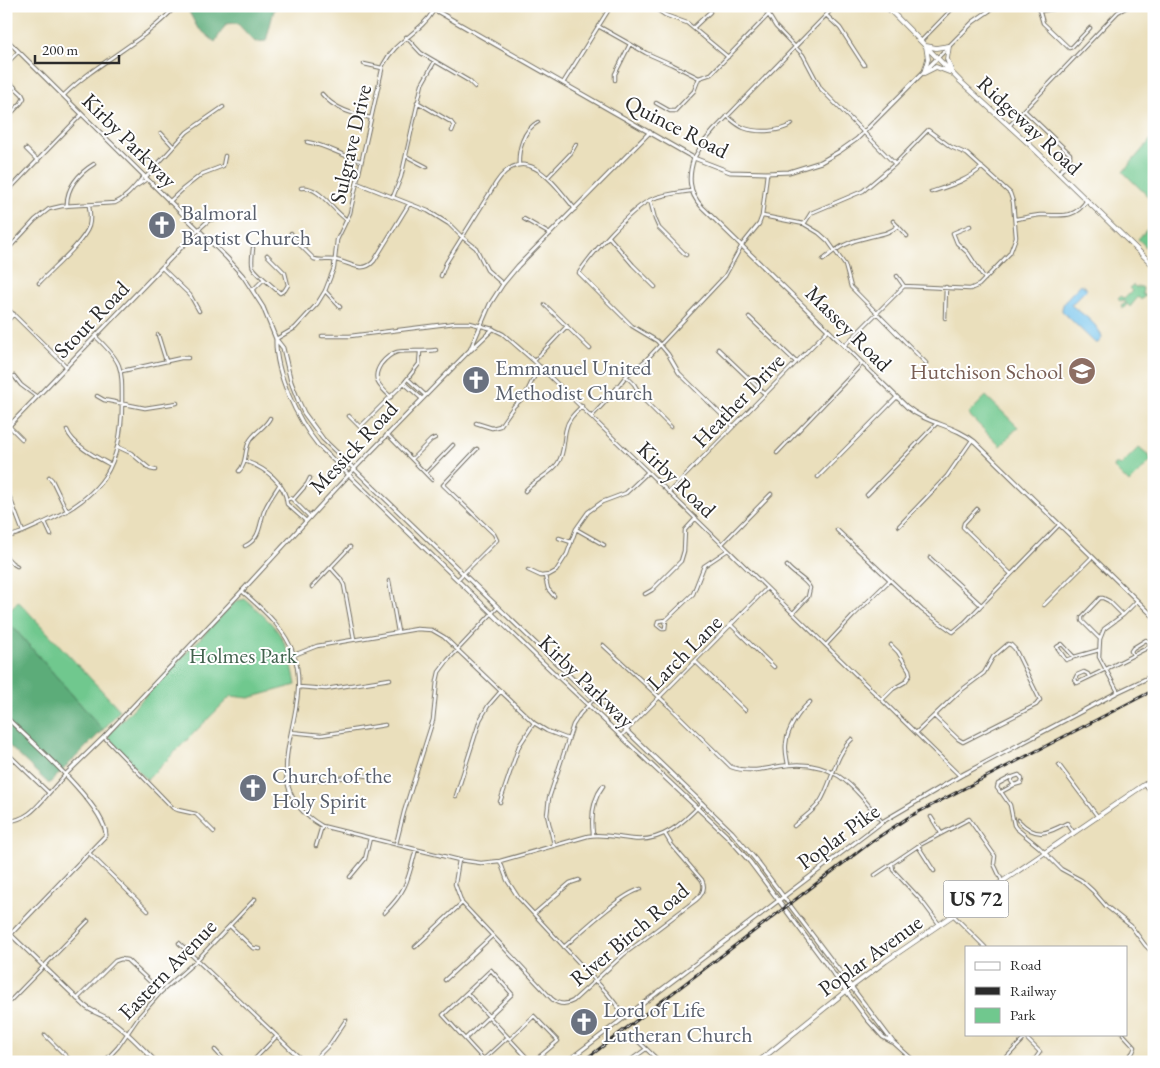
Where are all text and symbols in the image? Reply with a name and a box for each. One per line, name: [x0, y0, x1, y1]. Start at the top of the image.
scale bar: [35, 32, 119, 64]
text: 200 m: [42, 40, 79, 59]
street label: Ridgeway Road: [971, 69, 1089, 182]
street label: Sulgrave Drive: [323, 81, 378, 207]
street label: Kirby Parkway: [76, 87, 184, 194]
street label: Quince Road: [620, 88, 734, 165]
place label: Balmoral Baptist Church: [181, 198, 311, 252]
church icon: Balmoral Baptist Church: [147, 210, 177, 240]
street label: Stout Road: [47, 274, 136, 364]
street label: Massey Road: [799, 279, 899, 378]
street label: Heather Drive: [686, 347, 791, 454]
place label: Emmanuel United Methodist Church: [495, 353, 653, 407]
school or university icon: Hutchison School: [1067, 356, 1097, 386]
place label: Hutchison School: [910, 357, 1063, 386]
church icon: Emmanuel United Methodist Church: [461, 365, 491, 395]
street label: Messick Road: [303, 394, 405, 500]
street label: Kirby Road: [631, 435, 723, 525]
street label: Larch Lane: [640, 608, 729, 696]
street label: Kirby Parkway: [532, 628, 641, 735]
park label: Holmes Park: [189, 641, 298, 670]
place label: Church of the Holy Spirit: [272, 761, 392, 815]
church icon: Church of the Holy Spirit: [238, 773, 268, 803]
street label: Poplar Pike: [791, 796, 886, 876]
street label: River Birch Road: [564, 876, 696, 993]
road number: US 72: [944, 881, 1008, 918]
street label: Poplar Avenue: [812, 908, 928, 1003]
street label: Eastern Avenue: [112, 912, 223, 1026]
legend: [965, 946, 1128, 1036]
text: Road: [1010, 955, 1042, 974]
text: Railway: [1010, 981, 1057, 1000]
place label: Lord of Life Lutheran Church: [603, 995, 753, 1049]
text: Park: [1010, 1005, 1037, 1024]
church icon: Lord of Life Lutheran Church: [569, 1007, 599, 1037]

